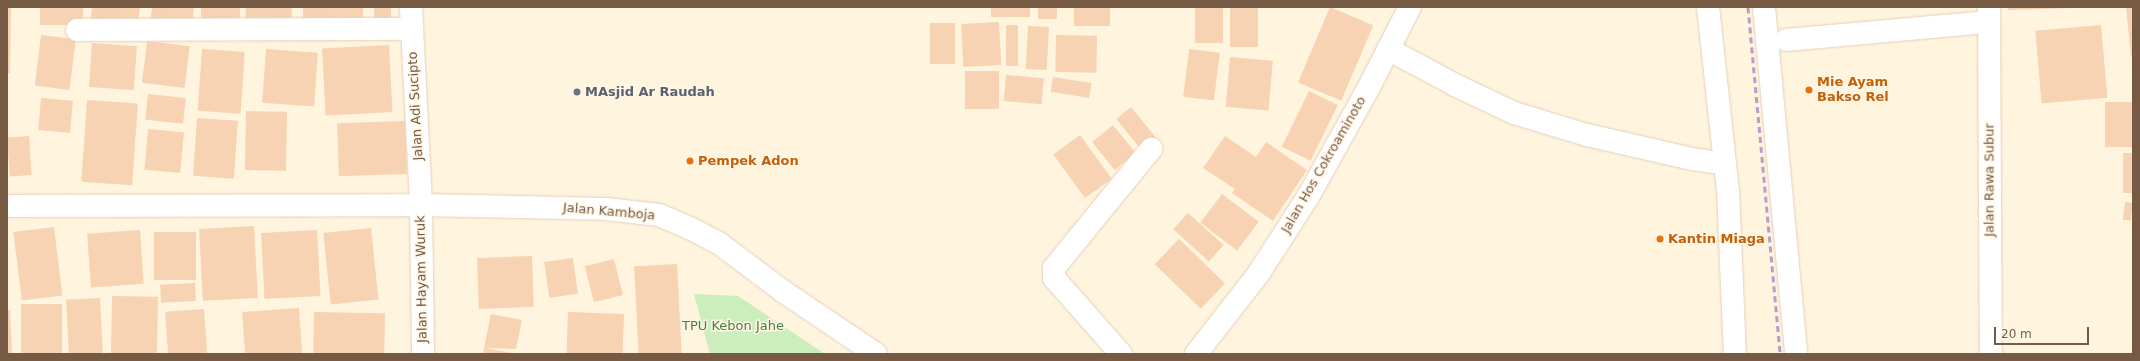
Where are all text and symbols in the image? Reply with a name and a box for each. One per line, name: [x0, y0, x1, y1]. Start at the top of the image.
street label: Jalan Adi Sucipto: [405, 51, 427, 161]
place label: Mie Ayam Bakso Rel: [1817, 75, 1889, 106]
place label: MAsjid Ar Raudah: [585, 84, 715, 100]
marker: Mie Ayam Bakso Rel: [1804, 85, 1814, 95]
marker: MAsjid Ar Raudah: [572, 87, 582, 97]
street label: Jalan Hos Cokroaminoto: [1278, 94, 1370, 236]
street label: Jalan Rawa Subur: [1982, 123, 1998, 237]
place label: Pempek Adon: [698, 153, 799, 169]
marker: Pempek Adon: [685, 156, 695, 166]
street label: Jalan Kamboja: [562, 200, 656, 224]
street label: Jalan Hayam Wuruk: [413, 215, 431, 343]
place label: Kantin Miaga: [1668, 231, 1765, 247]
marker: Kantin Miaga: [1655, 234, 1665, 244]
park label: TPU Kebon Jahe: [682, 318, 784, 334]
scale bar: [1996, 319, 2091, 345]
text: 20 m: [2001, 327, 2032, 341]

